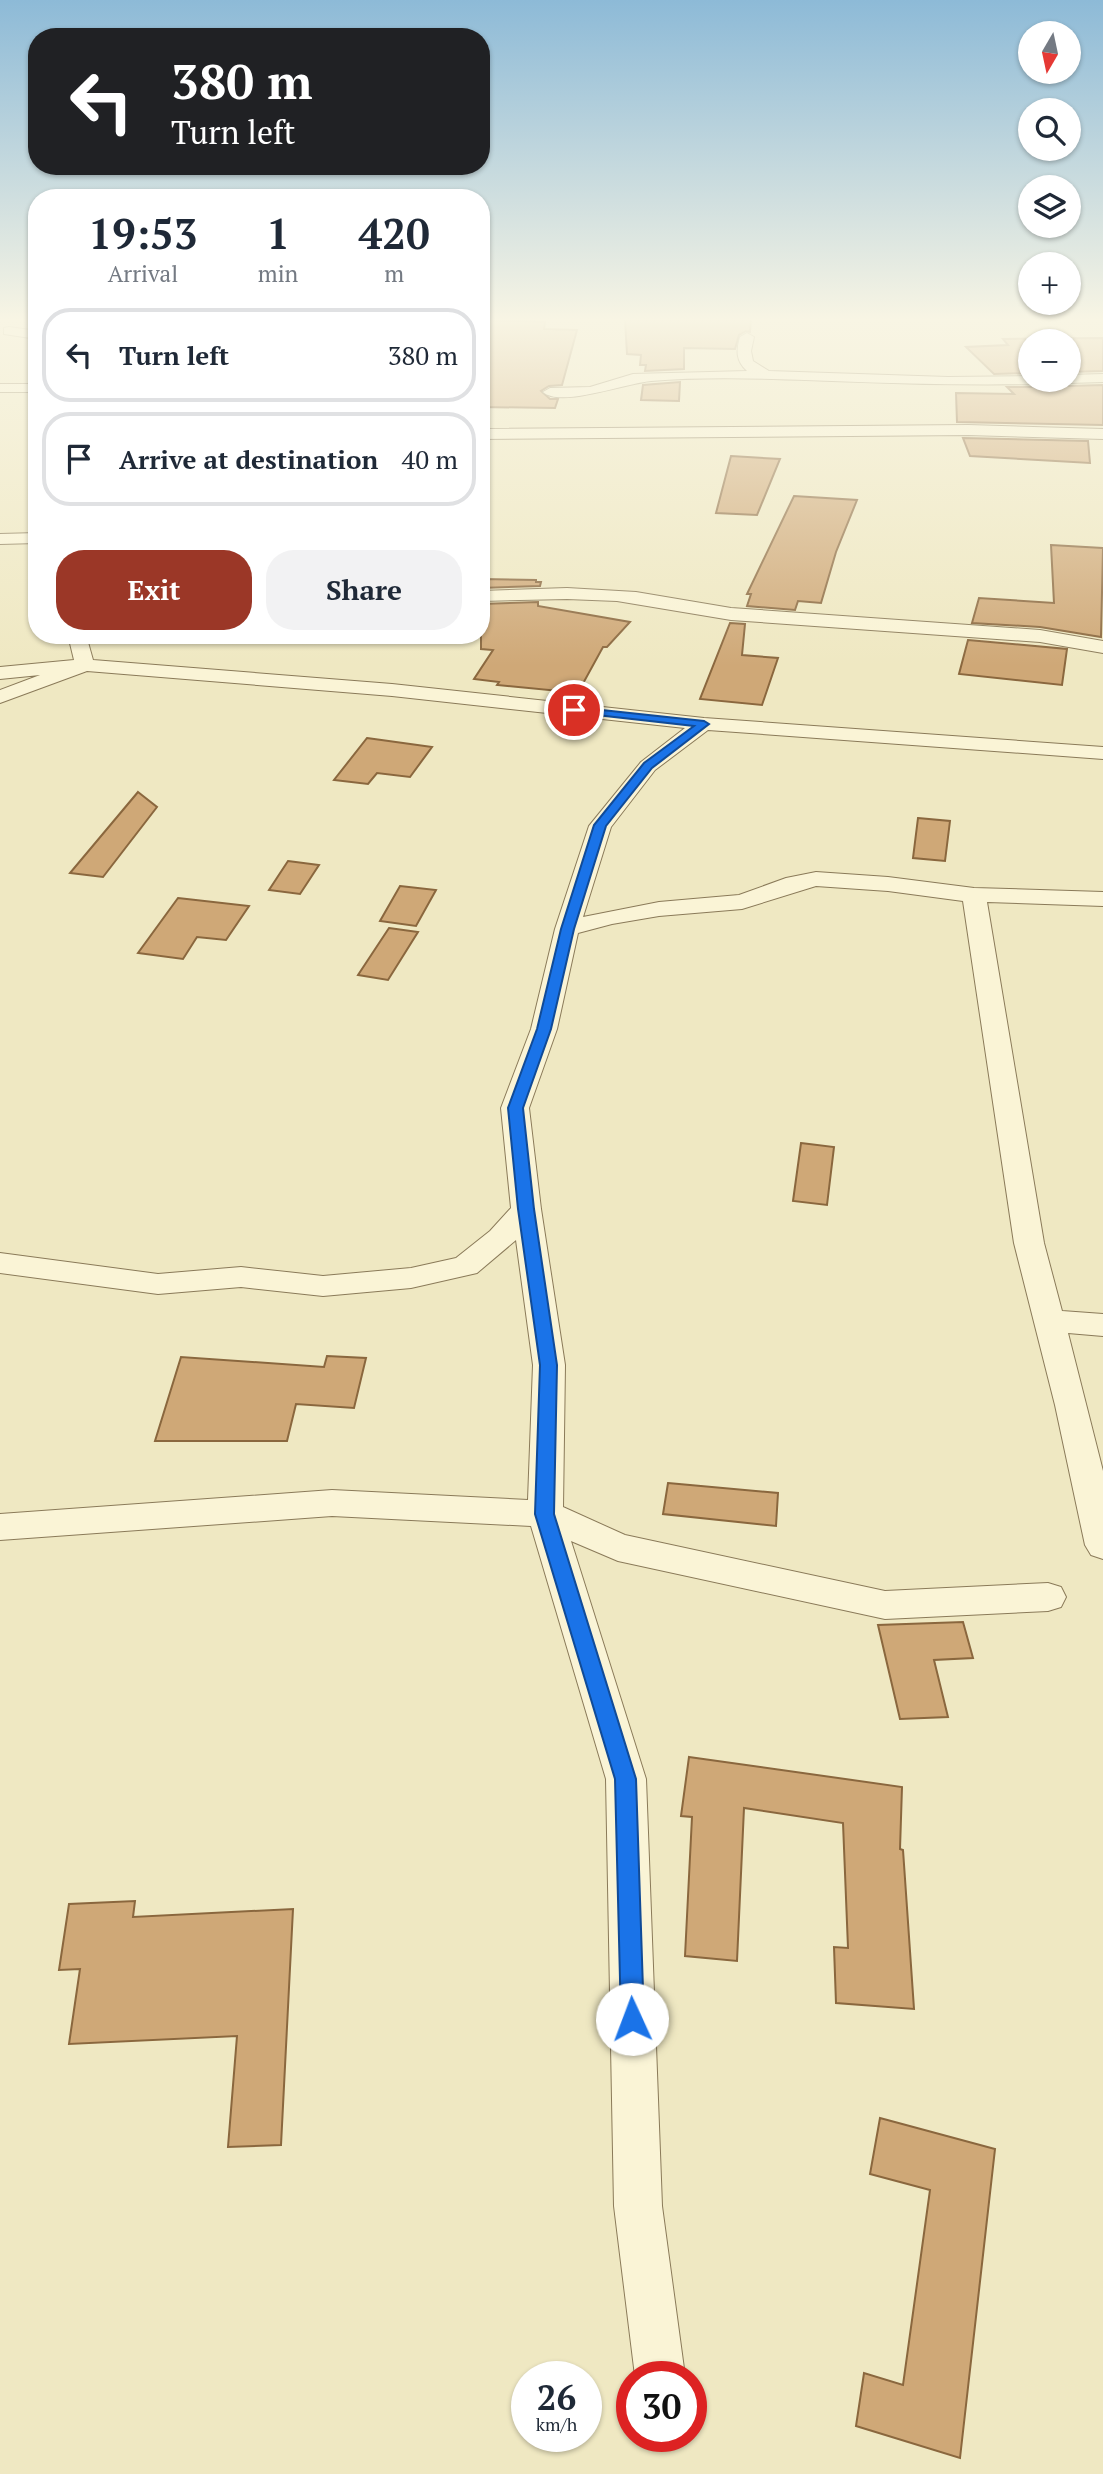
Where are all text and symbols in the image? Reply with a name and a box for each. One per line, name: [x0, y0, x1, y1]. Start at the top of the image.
north arrow: [1018, 21, 1082, 84]
map controls: [1018, 21, 1081, 392]
text: 380 m: [171, 48, 313, 113]
icon: left: [56, 56, 147, 147]
button: search: [1018, 98, 1081, 161]
text: Turn left: [171, 111, 295, 153]
button: layers: [1018, 175, 1081, 238]
text: 19:53: [88, 205, 198, 261]
text: 1: [266, 205, 290, 261]
text: 420: [359, 205, 430, 261]
button: +: [1018, 252, 1081, 315]
text: Arrival: [108, 258, 178, 289]
text: min: [258, 258, 298, 289]
text: m: [384, 258, 404, 289]
button: −: [1018, 329, 1081, 392]
icon: left: [60, 336, 98, 374]
text: Turn left: [119, 338, 229, 372]
text: 380 m: [388, 338, 458, 372]
icon: arrive: [60, 440, 98, 478]
text: Arrive at destination: [119, 442, 378, 476]
text: 40 m: [402, 442, 458, 476]
button: Exit: [56, 550, 252, 630]
button: Share: [266, 550, 462, 630]
pin: [544, 680, 604, 740]
icon: arrive: [555, 691, 593, 729]
position arrow: [595, 1982, 669, 2056]
speed limit sign: 30: [616, 2361, 707, 2452]
text: 26: [537, 2374, 576, 2420]
text: km/h: [536, 2412, 577, 2436]

